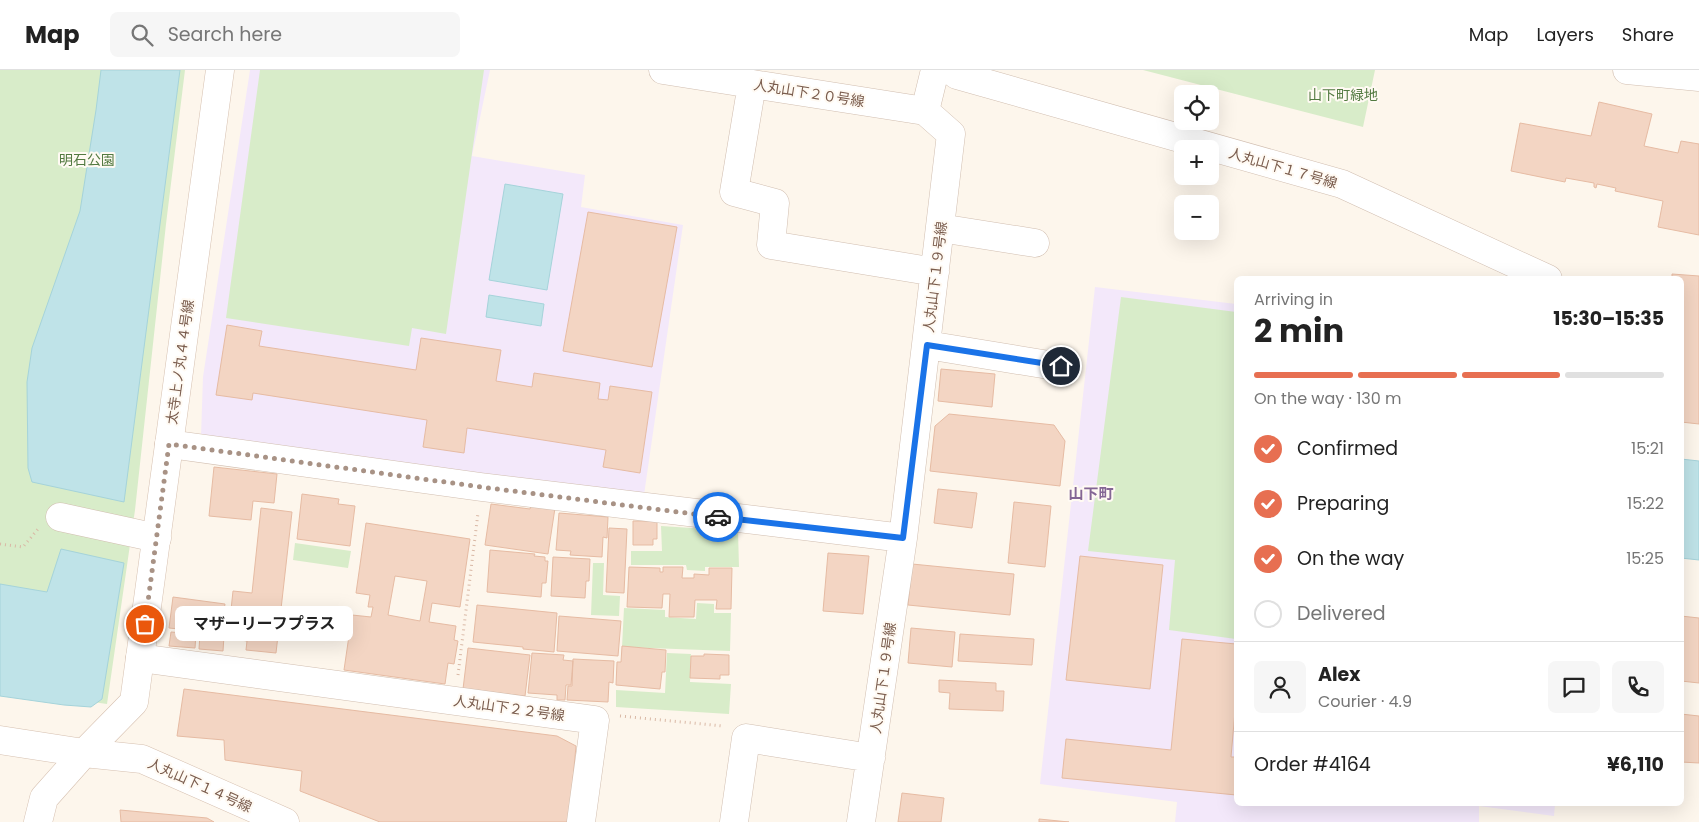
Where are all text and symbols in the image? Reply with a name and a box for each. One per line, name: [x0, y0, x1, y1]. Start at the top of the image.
search box: [110, 12, 460, 57]
text: Map: [25, 18, 80, 51]
icon: search: [128, 21, 156, 49]
text: Search here: [168, 21, 282, 48]
text: Map: [1469, 22, 1509, 47]
text: Layers: [1537, 22, 1594, 47]
text: Share: [1622, 22, 1674, 47]
street label: 人丸山下２０号線: [752, 74, 866, 112]
map controls: [1174, 85, 1219, 240]
button: locate: [1174, 85, 1219, 130]
park label: 山下町緑地: [1308, 85, 1378, 105]
button: +: [1174, 140, 1219, 185]
street label: 人丸山下１７号線: [1226, 143, 1340, 193]
park label: 明石公園: [59, 150, 115, 170]
button: −: [1174, 195, 1219, 240]
street label: 人丸山下１９号線: [918, 220, 952, 334]
text: Arriving in: [1254, 288, 1333, 311]
street label: 太寺上ノ丸４４号線: [161, 298, 199, 426]
text: 15:30–15:35: [1553, 305, 1664, 332]
text: 2 min: [1254, 308, 1344, 353]
pin: [1040, 345, 1082, 387]
icon: home: [1047, 352, 1075, 380]
text: On the way · 130 m: [1254, 387, 1402, 410]
icon: check: [1254, 435, 1282, 463]
text: Confirmed: [1297, 435, 1398, 462]
text: 15:21: [1631, 437, 1664, 460]
district label: 山下町: [1068, 483, 1114, 504]
icon: check: [1254, 490, 1282, 518]
text: Preparing: [1297, 490, 1389, 517]
courier: [693, 492, 743, 542]
text: 15:22: [1627, 492, 1664, 515]
icon: car: [704, 503, 732, 531]
icon: check: [1254, 545, 1282, 573]
text: On the way: [1297, 545, 1404, 572]
text: 15:25: [1626, 547, 1664, 570]
text: Delivered: [1297, 600, 1386, 627]
pin: [124, 603, 166, 645]
callout: マザーリーフプラス: [175, 606, 352, 642]
icon: bag: [131, 610, 159, 638]
text: マザーリーフプラス: [193, 612, 335, 635]
street label: 人丸山下１９号線: [865, 621, 901, 735]
button: person: [1254, 661, 1306, 713]
text: Alex: [1318, 661, 1360, 688]
button: chat: [1548, 661, 1600, 713]
button: phone: [1612, 661, 1664, 713]
street label: 人丸山下２２号線: [452, 690, 566, 726]
text: Courier · 4.9: [1318, 690, 1412, 713]
text: Order #4164: [1254, 751, 1371, 778]
text: ¥6,110: [1607, 751, 1664, 778]
street label: 人丸山下１４号線: [145, 753, 255, 817]

